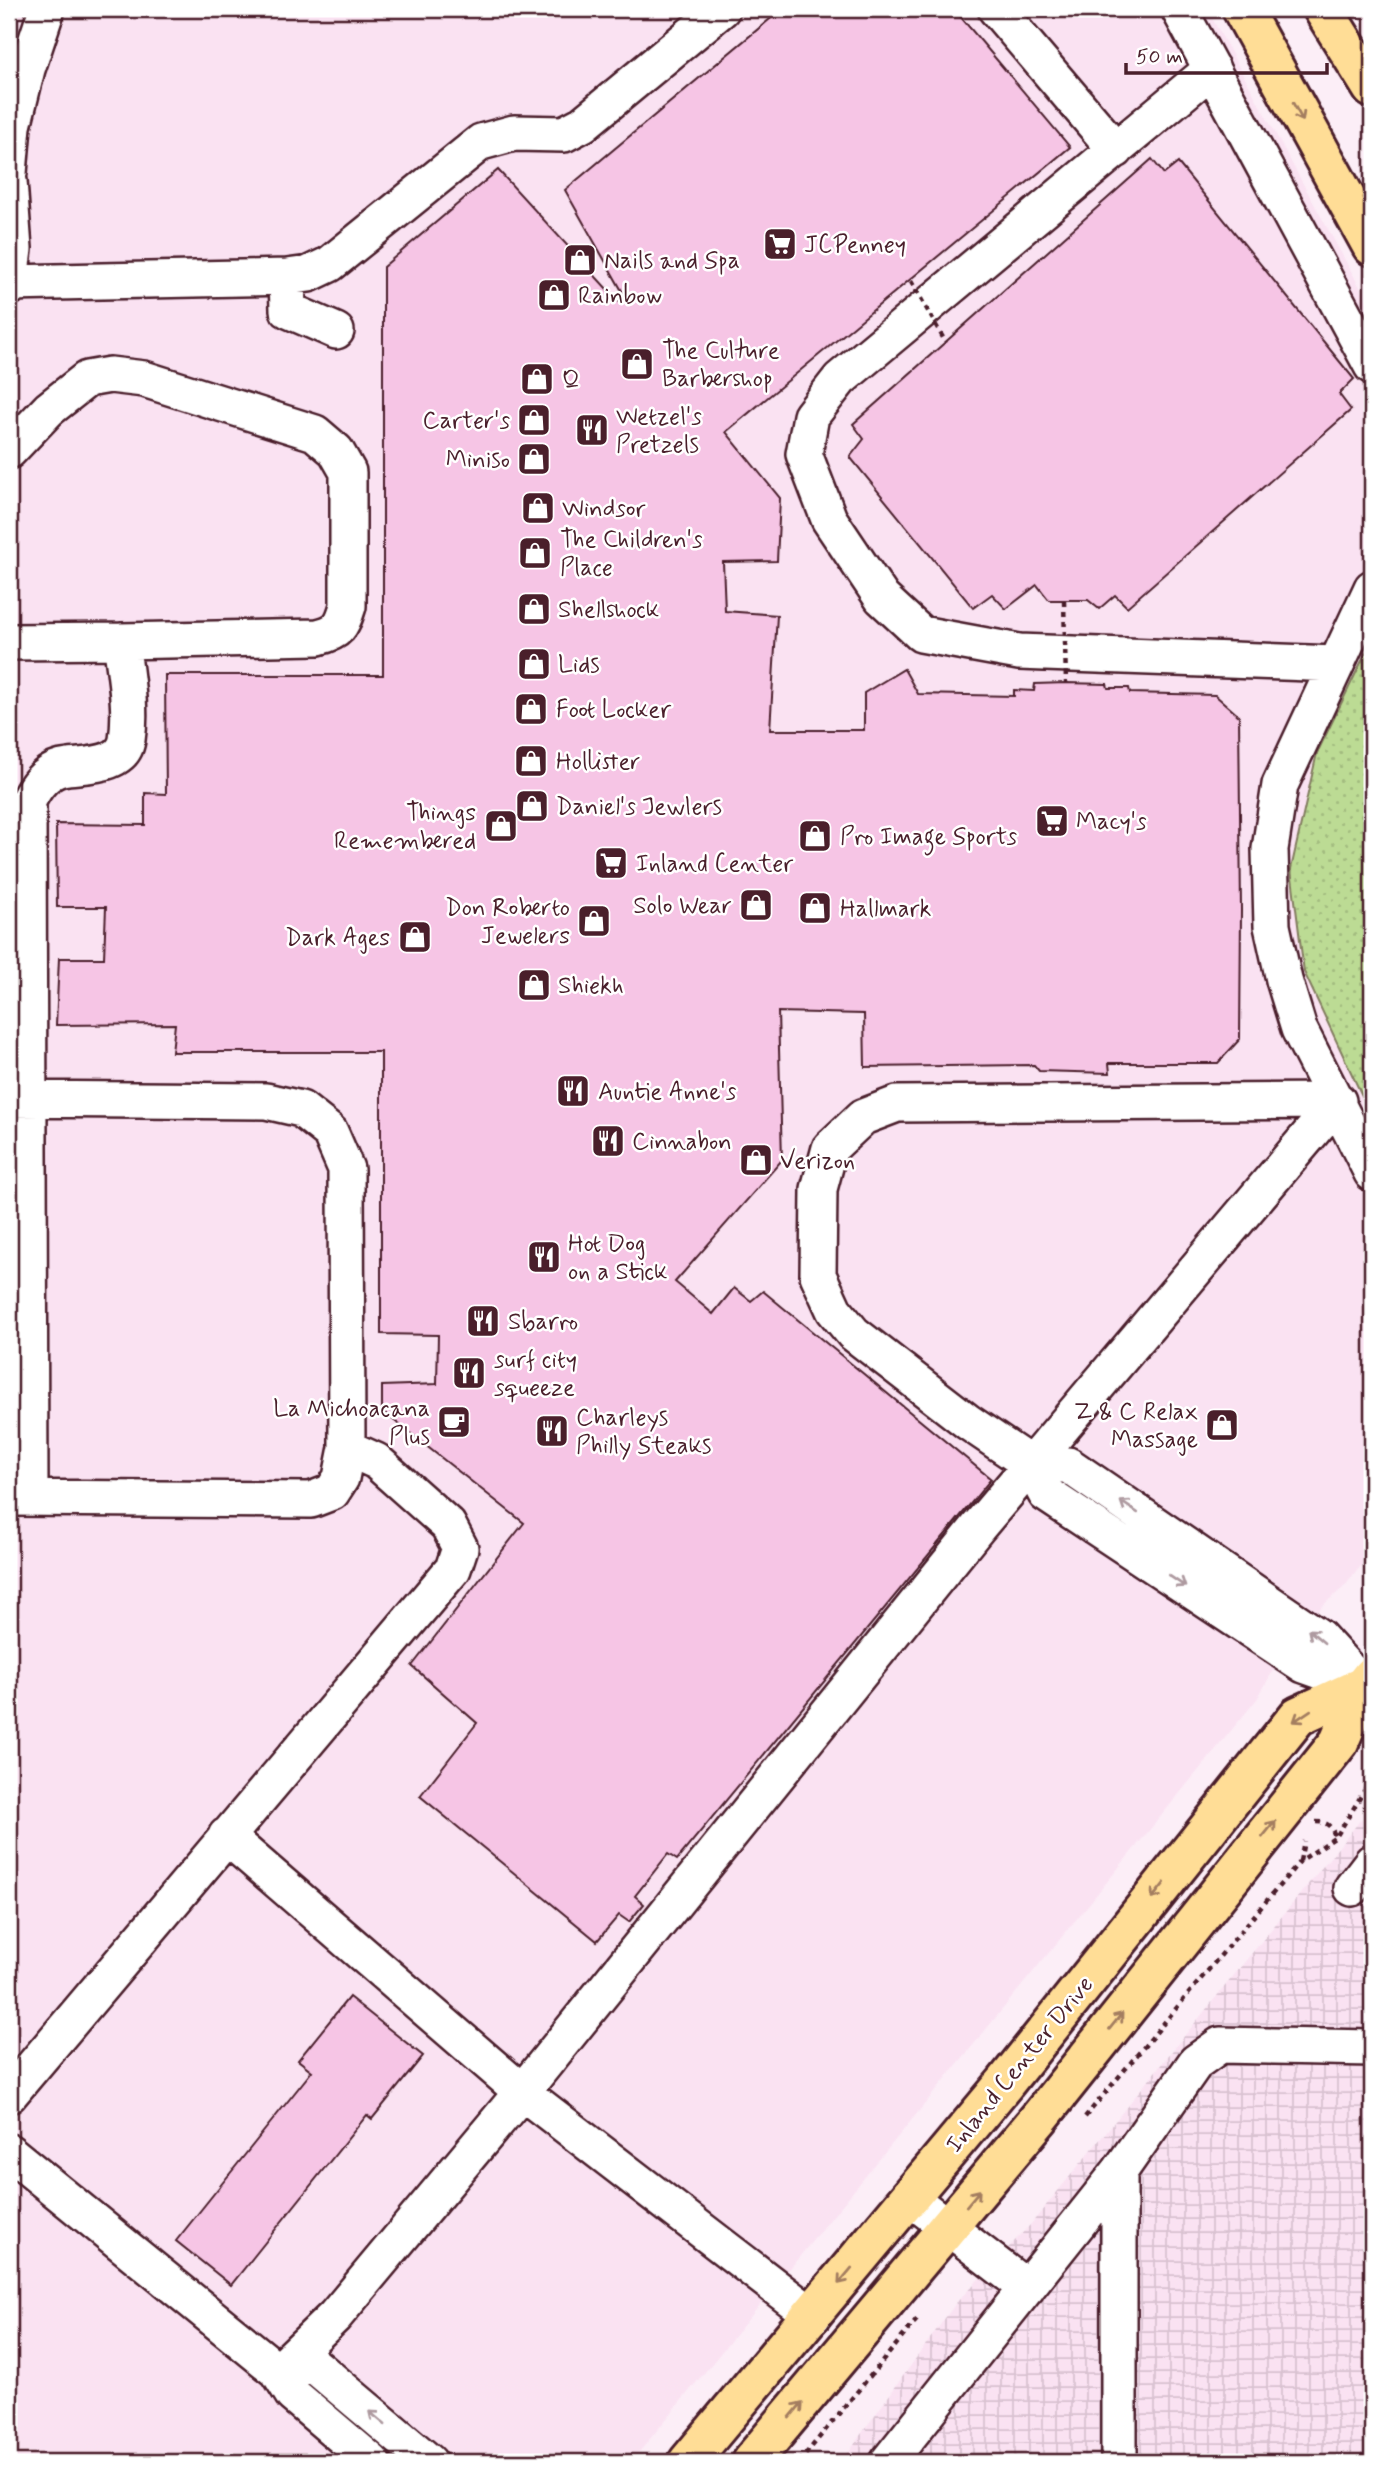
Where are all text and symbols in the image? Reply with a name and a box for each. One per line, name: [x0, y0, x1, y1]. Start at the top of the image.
scale bar: [1126, 32, 1327, 76]
text: 50 m: [1136, 43, 1183, 71]
one-way arrow: [1291, 101, 1305, 121]
supermarket icon: JCPenney: [761, 225, 799, 263]
place label: JCPenney: [804, 230, 906, 261]
shop icon: Nails and Spa: [561, 241, 599, 279]
place label: Nails and Spa: [604, 246, 740, 277]
shop icon: Rainbow: [535, 276, 573, 314]
place label: Rainbow: [578, 281, 662, 312]
place label: The Culture Barbershop: [662, 336, 780, 395]
shop icon: The Culture Barbershop: [618, 345, 656, 383]
shop icon: Q: [518, 360, 556, 398]
place label: Q: [562, 365, 580, 396]
shop icon: Carter's: [515, 401, 553, 439]
place label: Wetzel's Pretzels: [616, 402, 702, 461]
place label: Carter's: [423, 406, 510, 437]
restaurant icon: Wetzel's Pretzels: [573, 411, 611, 449]
shop icon: Miniso: [515, 440, 553, 478]
place label: Miniso: [446, 445, 510, 476]
shop icon: Windsor: [519, 489, 557, 527]
place label: Windsor: [562, 494, 646, 525]
place label: The Children's Place: [560, 525, 703, 584]
shop icon: The Children's Place: [516, 534, 554, 572]
shop icon: Shellshock: [515, 590, 553, 628]
place label: Shellshock: [558, 595, 659, 626]
shop icon: Lids: [515, 645, 553, 683]
place label: Lids: [558, 650, 600, 681]
shop icon: Foot Locker: [512, 690, 550, 728]
place label: Foot Locker: [556, 695, 672, 726]
shop icon: Hollister: [512, 742, 550, 780]
place label: Hollister: [556, 747, 640, 778]
shop icon: Daniel's Jewlers: [513, 787, 551, 825]
place label: Daniel's Jewlers: [556, 792, 722, 823]
place label: Things Remembered: [334, 798, 476, 857]
supermarket icon: Macy's: [1033, 802, 1071, 840]
shop icon: Things Remembered: [482, 807, 520, 845]
place label: Macy's: [1076, 807, 1147, 838]
shop icon: Pro Image Sports: [796, 817, 834, 855]
place label: Pro Image Sports: [840, 822, 1018, 856]
supermarket icon: Inland Center: [592, 844, 630, 882]
place label: Inland Center: [636, 849, 793, 880]
shop icon: Solo Wear: [737, 886, 775, 924]
shop icon: Hallmark: [796, 889, 834, 927]
place label: Solo Wear: [633, 891, 732, 922]
place label: Don Roberto Jewelers: [445, 893, 570, 952]
place label: Hallmark: [840, 894, 931, 925]
shop icon: Don Roberto Jewelers: [575, 902, 613, 940]
shop icon: Dark Ages: [396, 918, 434, 956]
place label: Dark Ages: [285, 923, 390, 954]
shop icon: Shiekh: [515, 966, 553, 1004]
place label: Shiekh: [558, 971, 624, 1002]
restaurant icon: Auntie Anne's: [554, 1072, 592, 1110]
place label: Auntie Anne's: [598, 1077, 737, 1108]
restaurant icon: Cinnabon: [589, 1122, 627, 1160]
place label: Cinnabon: [632, 1127, 732, 1158]
shop icon: Verizon: [737, 1141, 775, 1179]
place label: Verizon: [780, 1146, 855, 1177]
place label: Hot Dog on a Stick: [568, 1229, 668, 1288]
restaurant icon: Hot Dog on a Stick: [525, 1238, 563, 1276]
restaurant icon: Sbarro: [464, 1302, 502, 1340]
place label: Sbarro: [508, 1307, 578, 1338]
place label: surf city squeeze: [494, 1345, 577, 1404]
restaurant icon: surf city squeeze: [450, 1354, 488, 1392]
place label: La Michoacana Plus: [273, 1394, 430, 1453]
place label: Z & C Relax Massage: [1074, 1397, 1198, 1456]
cafe icon: La Michoacana Plus: [435, 1403, 473, 1441]
place label: Charleys Philly Steaks: [576, 1403, 711, 1462]
shop icon: Z & C Relax Massage: [1203, 1406, 1241, 1444]
restaurant icon: Charleys Philly Steaks: [533, 1412, 571, 1450]
one-way arrow: [1120, 1500, 1139, 1514]
one-way arrow: [1167, 1574, 1186, 1588]
one-way arrow: [1307, 1628, 1325, 1644]
one-way arrow: [1293, 1709, 1312, 1724]
one-way arrow: [1262, 1821, 1277, 1839]
one-way arrow: [1151, 1882, 1166, 1900]
street label: Inland Center Drive: [939, 1970, 1101, 2160]
one-way arrow: [1109, 2013, 1124, 2031]
one-way arrow: [965, 2189, 981, 2207]
one-way arrow: [838, 2267, 854, 2285]
one-way arrow: [788, 2402, 804, 2420]
one-way arrow: [369, 2410, 387, 2426]

